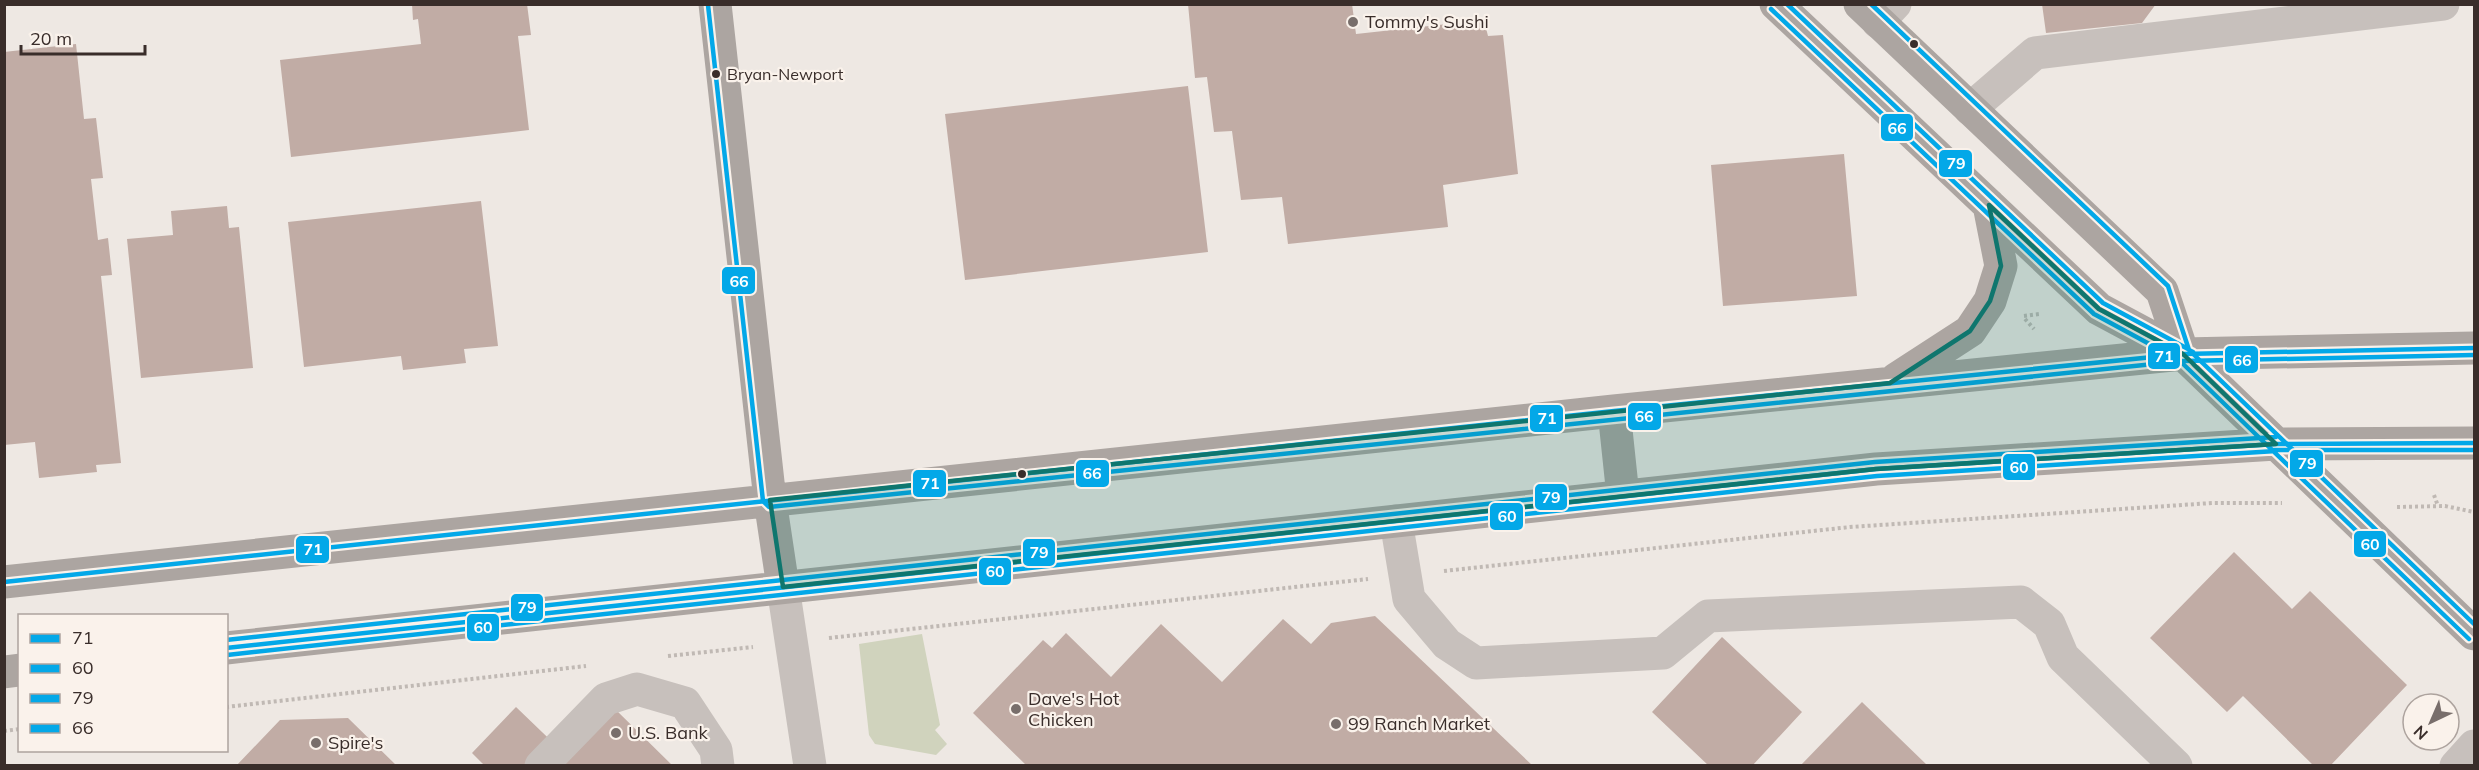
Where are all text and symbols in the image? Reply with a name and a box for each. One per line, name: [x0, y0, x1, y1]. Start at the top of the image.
place label: Tommy's Sushi: [1365, 10, 1489, 33]
marker: Tommy's Sushi: [1346, 15, 1360, 29]
scale bar: [21, 18, 146, 56]
text: 20 m: [30, 27, 72, 50]
unlabelled marker: [1908, 38, 1920, 50]
place label: Bryan-Newport: [727, 64, 844, 84]
marker: Bryan-Newport: [710, 68, 722, 80]
line badge: 66: [1880, 113, 1914, 142]
text: 66: [1887, 118, 1907, 138]
line badge: 79: [1938, 149, 1973, 178]
text: 79: [1946, 153, 1966, 173]
line badge: 66: [721, 266, 756, 295]
text: 66: [729, 271, 749, 291]
line badge: 71: [2147, 342, 2181, 370]
line badge: 66: [2224, 345, 2259, 374]
text: 71: [2154, 346, 2174, 366]
text: 66: [2232, 350, 2252, 370]
line badge: 66: [1627, 402, 1662, 431]
line badge: 71: [1529, 404, 1564, 433]
text: 66: [1634, 406, 1654, 426]
text: 71: [1537, 408, 1557, 428]
line badge: 79: [2289, 449, 2324, 478]
line badge: 60: [2002, 453, 2036, 481]
text: 79: [2297, 453, 2317, 473]
text: 60: [2009, 457, 2029, 477]
line badge: 66: [1075, 459, 1110, 488]
text: 66: [1082, 463, 1102, 483]
unlabelled marker: [1016, 468, 1028, 480]
line badge: 71: [912, 469, 947, 498]
text: 71: [920, 473, 940, 493]
line badge: 79: [1534, 483, 1568, 511]
text: 79: [1541, 487, 1561, 507]
line badge: 60: [1489, 502, 1524, 531]
text: 60: [1497, 506, 1517, 526]
line badge: 60: [2353, 530, 2387, 558]
text: 60: [2360, 534, 2380, 554]
line badge: 71: [295, 535, 330, 564]
line badge: 79: [1022, 538, 1056, 567]
text: 71: [303, 539, 323, 559]
text: 79: [1029, 542, 1049, 562]
line badge: 60: [978, 557, 1012, 586]
text: 60: [985, 561, 1005, 581]
line badge: 79: [510, 593, 544, 622]
text: 79: [517, 597, 537, 617]
line badge: 60: [466, 613, 500, 642]
legend: [18, 614, 228, 752]
text: 60: [473, 617, 493, 637]
text: 71: [72, 626, 94, 649]
text: 60: [72, 656, 94, 679]
text: 79: [72, 686, 94, 709]
place label: Dave's Hot Chicken: [1028, 687, 1119, 731]
north arrow: [2401, 692, 2461, 752]
marker: Dave's Hot Chicken: [1009, 702, 1023, 716]
place label: 99 Ranch Market: [1348, 712, 1490, 735]
text: 66: [72, 716, 94, 739]
marker: 99 Ranch Market: [1329, 717, 1343, 731]
place label: U.S. Bank: [628, 721, 708, 744]
text: N: [2409, 721, 2432, 744]
marker: U.S. Bank: [609, 726, 623, 740]
place label: Spire's: [328, 731, 383, 754]
marker: Spire's: [309, 736, 323, 750]

